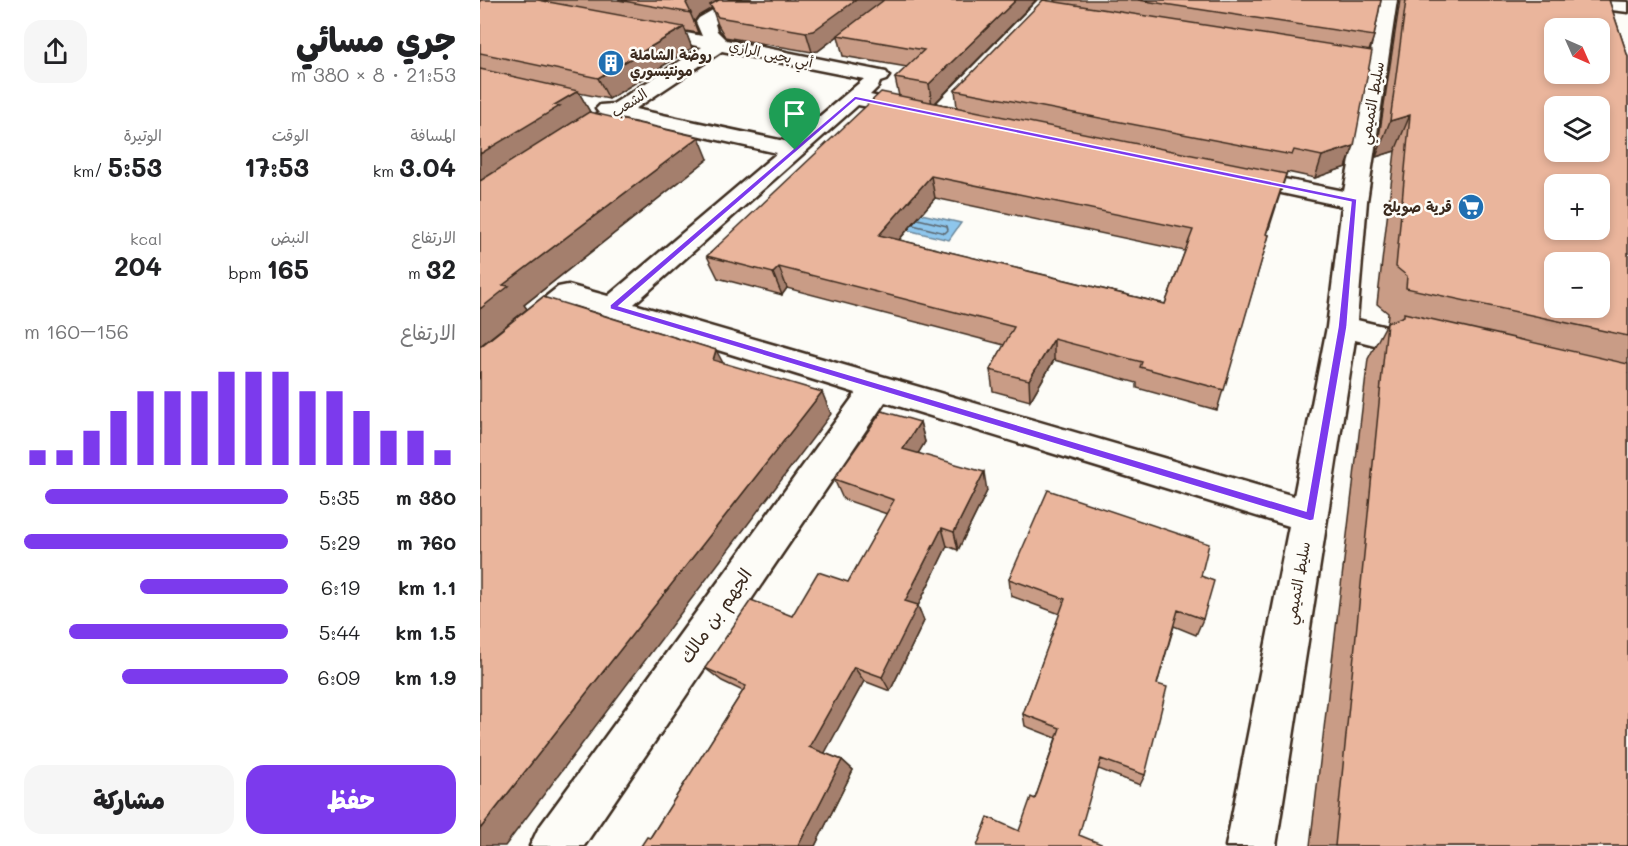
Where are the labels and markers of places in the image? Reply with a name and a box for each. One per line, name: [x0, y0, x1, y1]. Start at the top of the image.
place label: روضة الشاملة مونتيسوري: [630, 45, 712, 82]
building icon: روضة الشاملة مونتيسوري: [596, 48, 626, 78]
pin: [769, 88, 820, 150]
supermarket icon: قرية صويلح: [1456, 192, 1486, 222]
place label: قرية صويلح: [1383, 197, 1452, 217]

